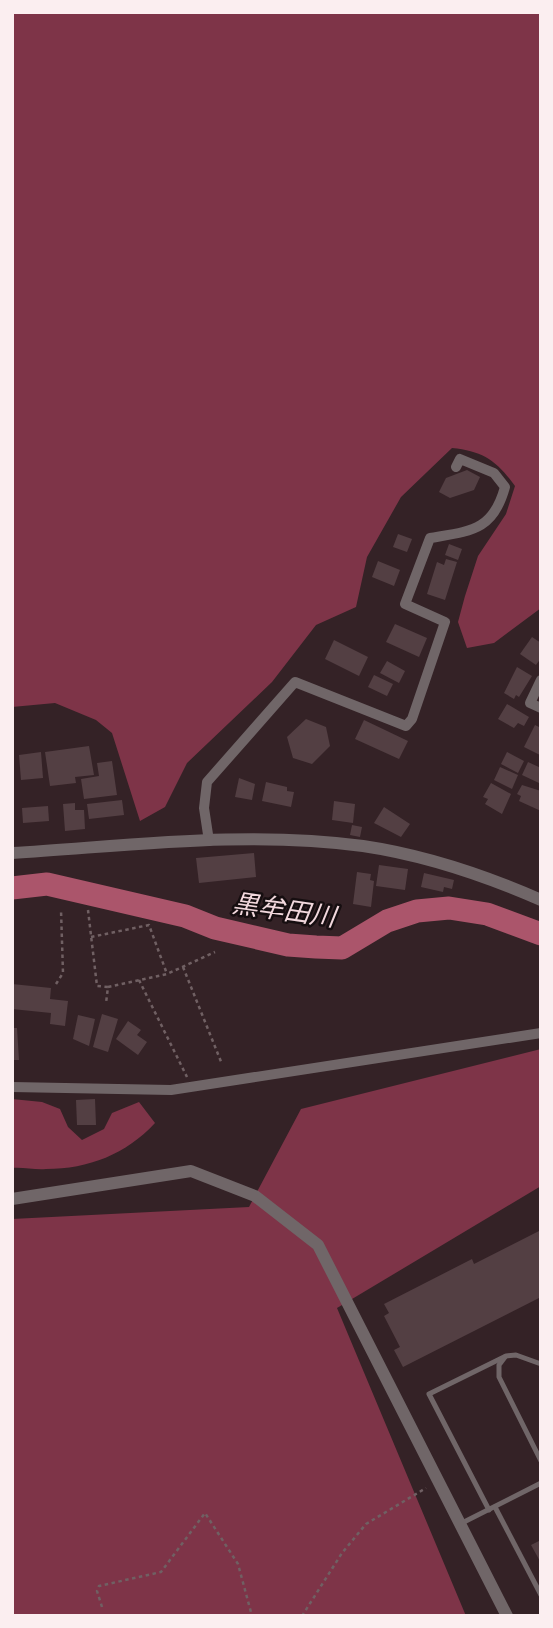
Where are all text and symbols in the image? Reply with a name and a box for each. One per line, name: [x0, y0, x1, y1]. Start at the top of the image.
water label: 黒牟田川: [230, 884, 341, 933]

